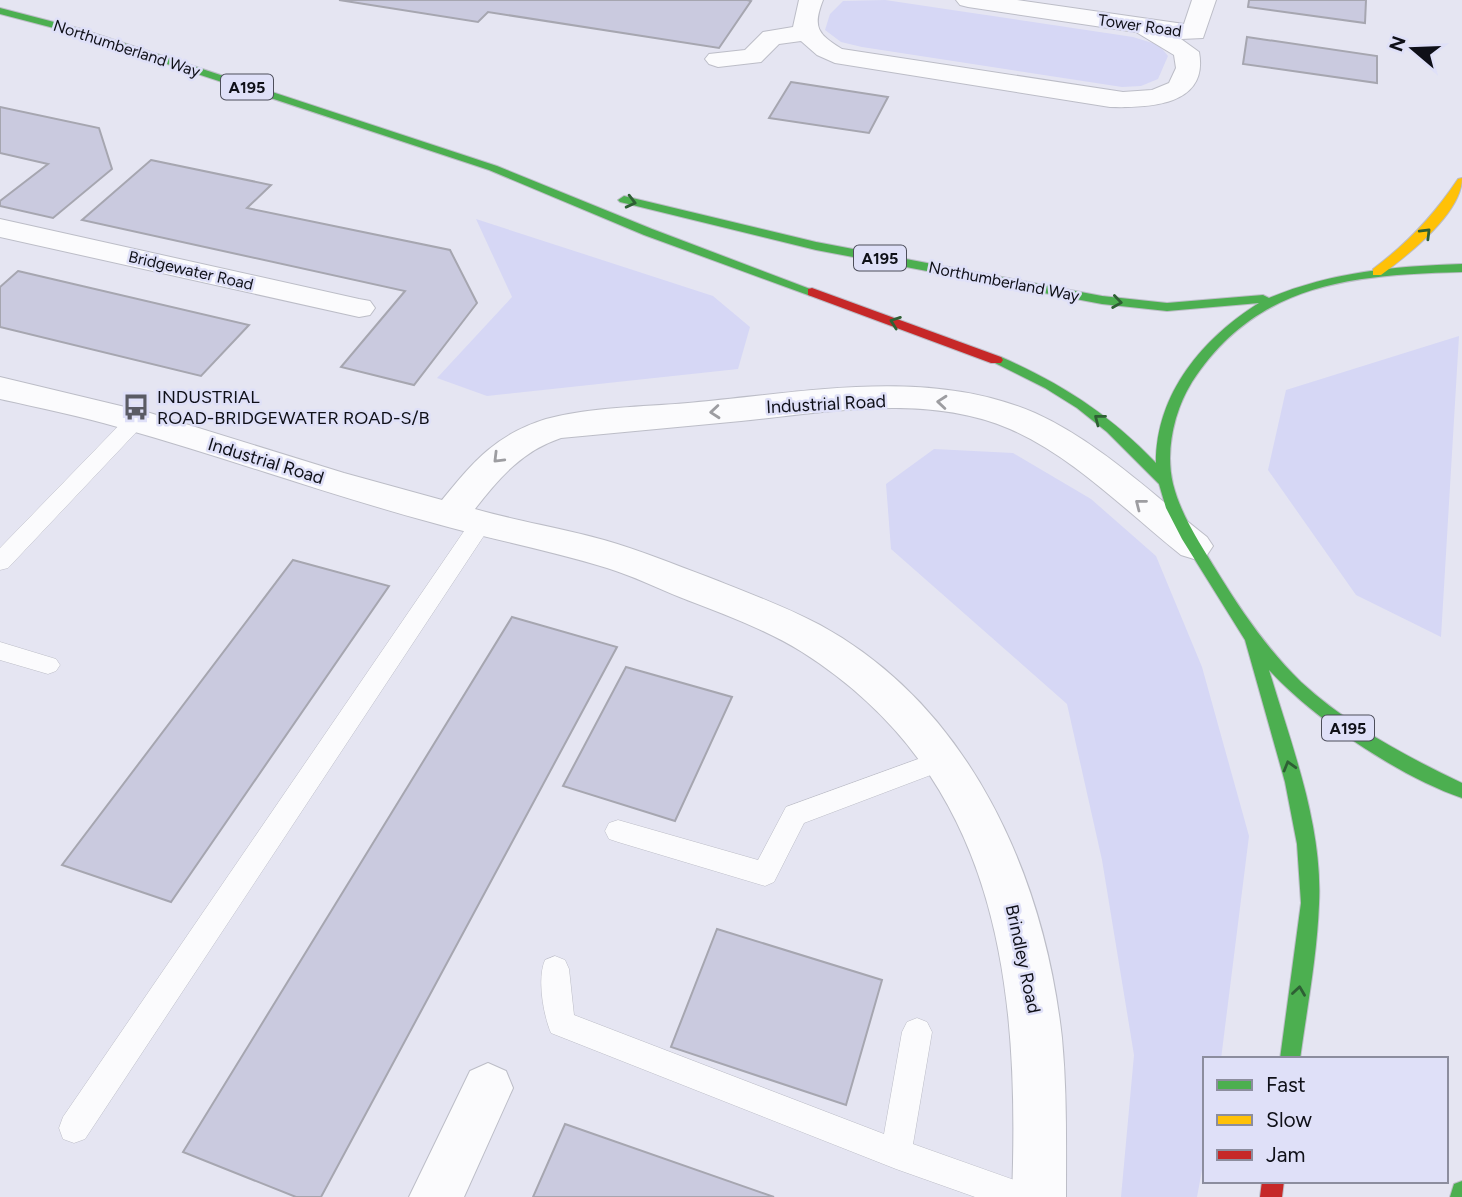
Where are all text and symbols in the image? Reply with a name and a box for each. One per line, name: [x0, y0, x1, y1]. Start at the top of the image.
street label: Tower Road: [1097, 10, 1183, 41]
north arrow: [1378, 14, 1448, 84]
street label: Northumberland Way: [51, 16, 203, 81]
text: N: [1384, 33, 1411, 54]
road number: A195: [221, 74, 273, 100]
one-way arrow: [625, 194, 637, 208]
one-way arrow: [1418, 229, 1431, 242]
road number: A195: [854, 246, 906, 270]
street label: Bridgewater Road: [127, 247, 255, 294]
street label: Northumberland Way: [927, 258, 1081, 306]
one-way arrow: [1112, 295, 1123, 310]
one-way arrow: [890, 316, 902, 330]
place label: INDUSTRIAL ROAD-BRIDGEWATER ROAD-S/B: [157, 386, 429, 429]
street label: Industrial Road: [766, 390, 886, 418]
bus stop icon: INDUSTRIAL ROAD-BRIDGEWATER ROAD-S/B: [121, 392, 151, 422]
one-way arrow: [936, 395, 947, 410]
one-way arrow: [709, 404, 720, 419]
one-way arrow: [1095, 415, 1107, 428]
street label: Industrial Road: [205, 433, 327, 489]
one-way arrow: [493, 450, 506, 463]
one-way arrow: [1135, 500, 1148, 513]
road number: A195: [1322, 716, 1374, 740]
one-way arrow: [1283, 761, 1297, 773]
street label: Brindley Road: [1001, 903, 1045, 1015]
one-way arrow: [1291, 985, 1306, 997]
legend: [1203, 1057, 1448, 1183]
text: Fast: [1266, 1072, 1306, 1097]
text: Slow: [1266, 1107, 1312, 1132]
text: Jam: [1266, 1142, 1305, 1167]

